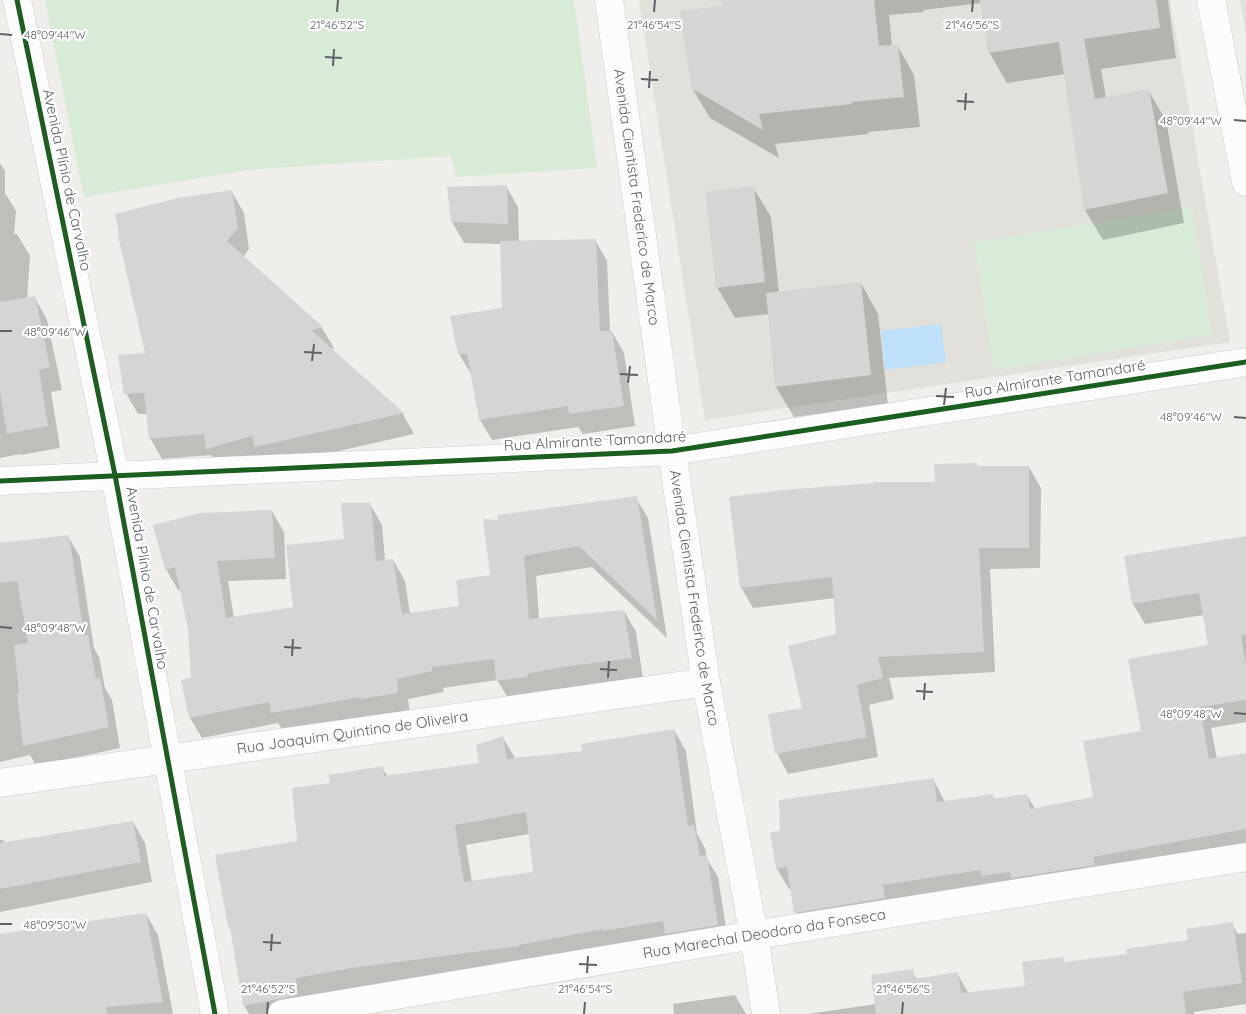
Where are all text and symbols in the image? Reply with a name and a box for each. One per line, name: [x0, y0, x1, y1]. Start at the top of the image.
text: 21°46'52"S: [310, 17, 365, 32]
text: 21°46'54"S: [627, 17, 681, 32]
text: 21°46'56"S: [945, 17, 1000, 32]
text: 48°09'44"W: [24, 27, 86, 42]
street label: Avenida Cientista Frederico de Marco: [610, 67, 664, 327]
street label: Avenida Plínio de Carvalho: [39, 87, 96, 273]
text: 48°09'44"W: [1160, 113, 1222, 128]
text: 48°09'46"W: [24, 324, 86, 339]
street label: Rua Almirante Tamandaré: [963, 355, 1147, 402]
text: 48°09'46"W: [1160, 409, 1222, 424]
street label: Rua Almirante Tamandaré: [503, 426, 687, 455]
street label: Avenida Cientista Frederico de Marco: [666, 468, 724, 728]
street label: Avenida Plínio de Carvalho: [122, 485, 173, 671]
text: 48°09'48"W: [24, 620, 86, 635]
street label: Rua Joaquim Quintino de Oliveira: [235, 706, 469, 758]
text: 48°09'48"W: [1160, 706, 1222, 721]
street label: Rua Marechal Deodoro da Fonseca: [641, 904, 887, 962]
text: 48°09'50"W: [24, 917, 87, 932]
text: 21°46'52"S: [241, 981, 296, 996]
text: 21°46'54"S: [558, 981, 612, 996]
text: 21°46'56"S: [876, 981, 931, 996]

